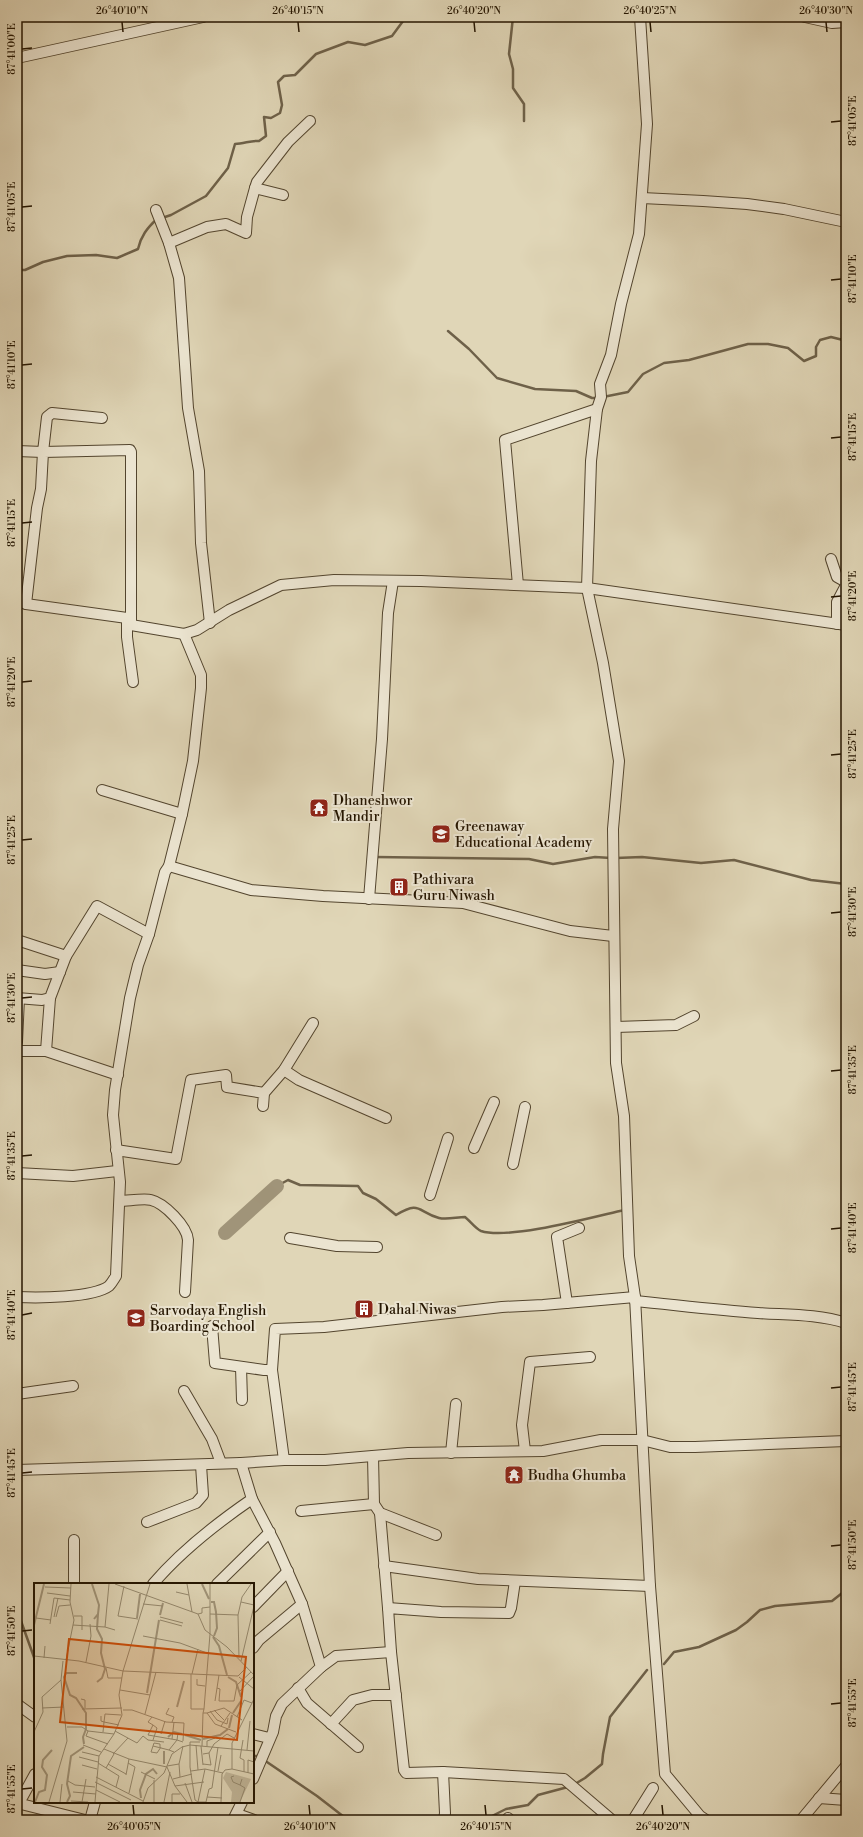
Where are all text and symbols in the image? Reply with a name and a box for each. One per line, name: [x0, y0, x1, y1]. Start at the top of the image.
text: 26°40'10"N: [96, 5, 149, 17]
text: 26°40'15"N: [272, 5, 324, 17]
text: 26°40'20"N: [447, 5, 502, 17]
text: 26°40'25"N: [624, 5, 677, 17]
text: 26°40'30"N: [799, 5, 853, 17]
text: 87°41'00"E: [6, 23, 18, 75]
text: 87°41'05"E: [847, 96, 859, 146]
text: 87°41'05"E: [6, 182, 18, 232]
text: 87°41'10"E: [847, 255, 859, 303]
text: 87°41'10"E: [6, 341, 18, 389]
text: 87°41'15"E: [847, 413, 859, 461]
text: 87°41'15"E: [6, 499, 18, 547]
text: 87°41'20"E: [847, 571, 859, 621]
text: 87°41'20"E: [6, 657, 18, 707]
text: 87°41'25"E: [847, 729, 859, 779]
place label: Dhaneshwor Mandir: [333, 792, 413, 826]
temple icon: Dhaneshwor Mandir: [308, 797, 330, 819]
text: 87°41'25"E: [6, 815, 18, 865]
place label: Greenaway Educational Academy: [455, 818, 592, 852]
school or university icon: Greenaway Educational Academy: [430, 823, 452, 845]
place label: Pathivara Guru Niwash: [413, 871, 496, 905]
building icon: Pathivara Guru Niwash: [388, 876, 410, 898]
text: 87°41'30"E: [847, 887, 859, 937]
text: 87°41'30"E: [6, 973, 18, 1023]
text: 87°41'35"E: [847, 1045, 859, 1095]
text: 87°41'35"E: [6, 1131, 18, 1181]
text: 87°41'40"E: [847, 1203, 859, 1253]
text: 87°41'40"E: [6, 1290, 18, 1340]
building icon: Dahal Niwas: [353, 1298, 375, 1320]
place label: Dahal Niwas: [378, 1301, 456, 1319]
place label: Sarvodaya English Boarding School: [149, 1302, 267, 1336]
school or university icon: Sarvodaya English Boarding School: [125, 1307, 147, 1329]
text: 87°41'45"E: [847, 1362, 859, 1412]
text: 87°41'45"E: [6, 1448, 18, 1498]
temple icon: Budha Ghumba: [503, 1464, 525, 1486]
place label: Budha Ghumba: [527, 1467, 627, 1485]
text: 87°41'50"E: [847, 1520, 859, 1570]
inset map: [34, 1583, 254, 1803]
text: 87°41'50"E: [6, 1606, 18, 1656]
text: 87°41'55"E: [847, 1678, 859, 1728]
text: 87°41'55"E: [6, 1764, 18, 1814]
text: 26°40'05"N: [107, 1821, 161, 1833]
text: 26°40'10"N: [284, 1821, 337, 1833]
text: 26°40'15"N: [460, 1821, 512, 1833]
text: 26°40'20"N: [636, 1821, 691, 1833]

